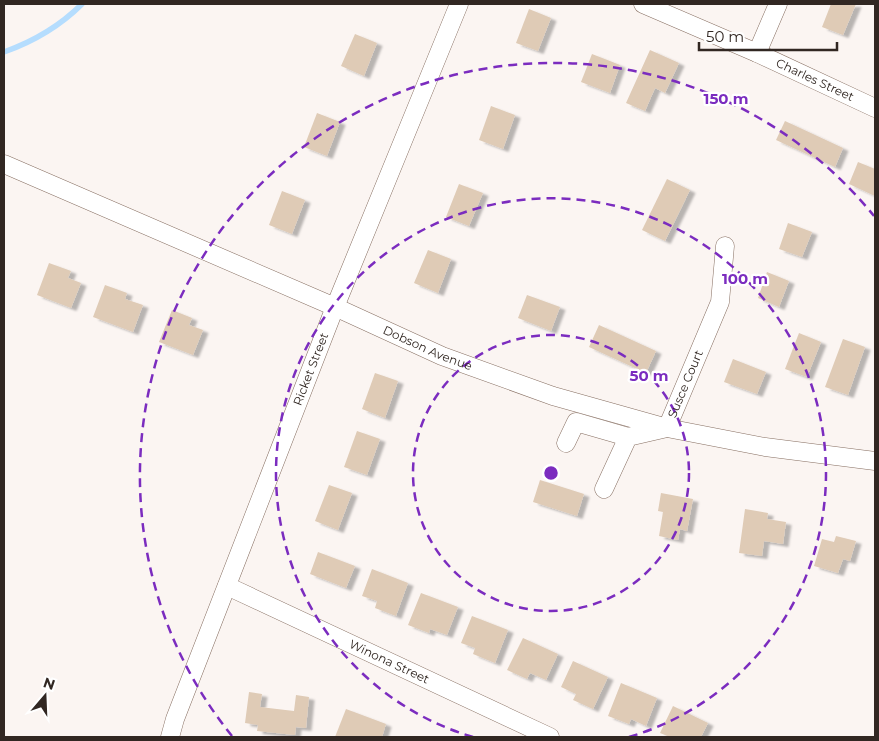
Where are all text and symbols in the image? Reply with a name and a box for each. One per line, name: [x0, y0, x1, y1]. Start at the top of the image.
scale bar: [699, 20, 836, 52]
text: 50 m: [706, 27, 744, 46]
street label: Charles Street: [774, 55, 857, 104]
text: 150 m: [704, 89, 748, 108]
text: 100 m: [722, 269, 768, 288]
street label: Dobson Avenue: [381, 322, 474, 373]
street label: Ricket Street: [289, 330, 331, 408]
street label: Susce Court: [664, 348, 706, 420]
text: 50 m: [629, 366, 669, 385]
centre of rings: [542, 464, 560, 482]
street label: Winona Street: [347, 636, 432, 687]
north arrow: [20, 671, 70, 721]
text: N: [41, 673, 58, 694]

